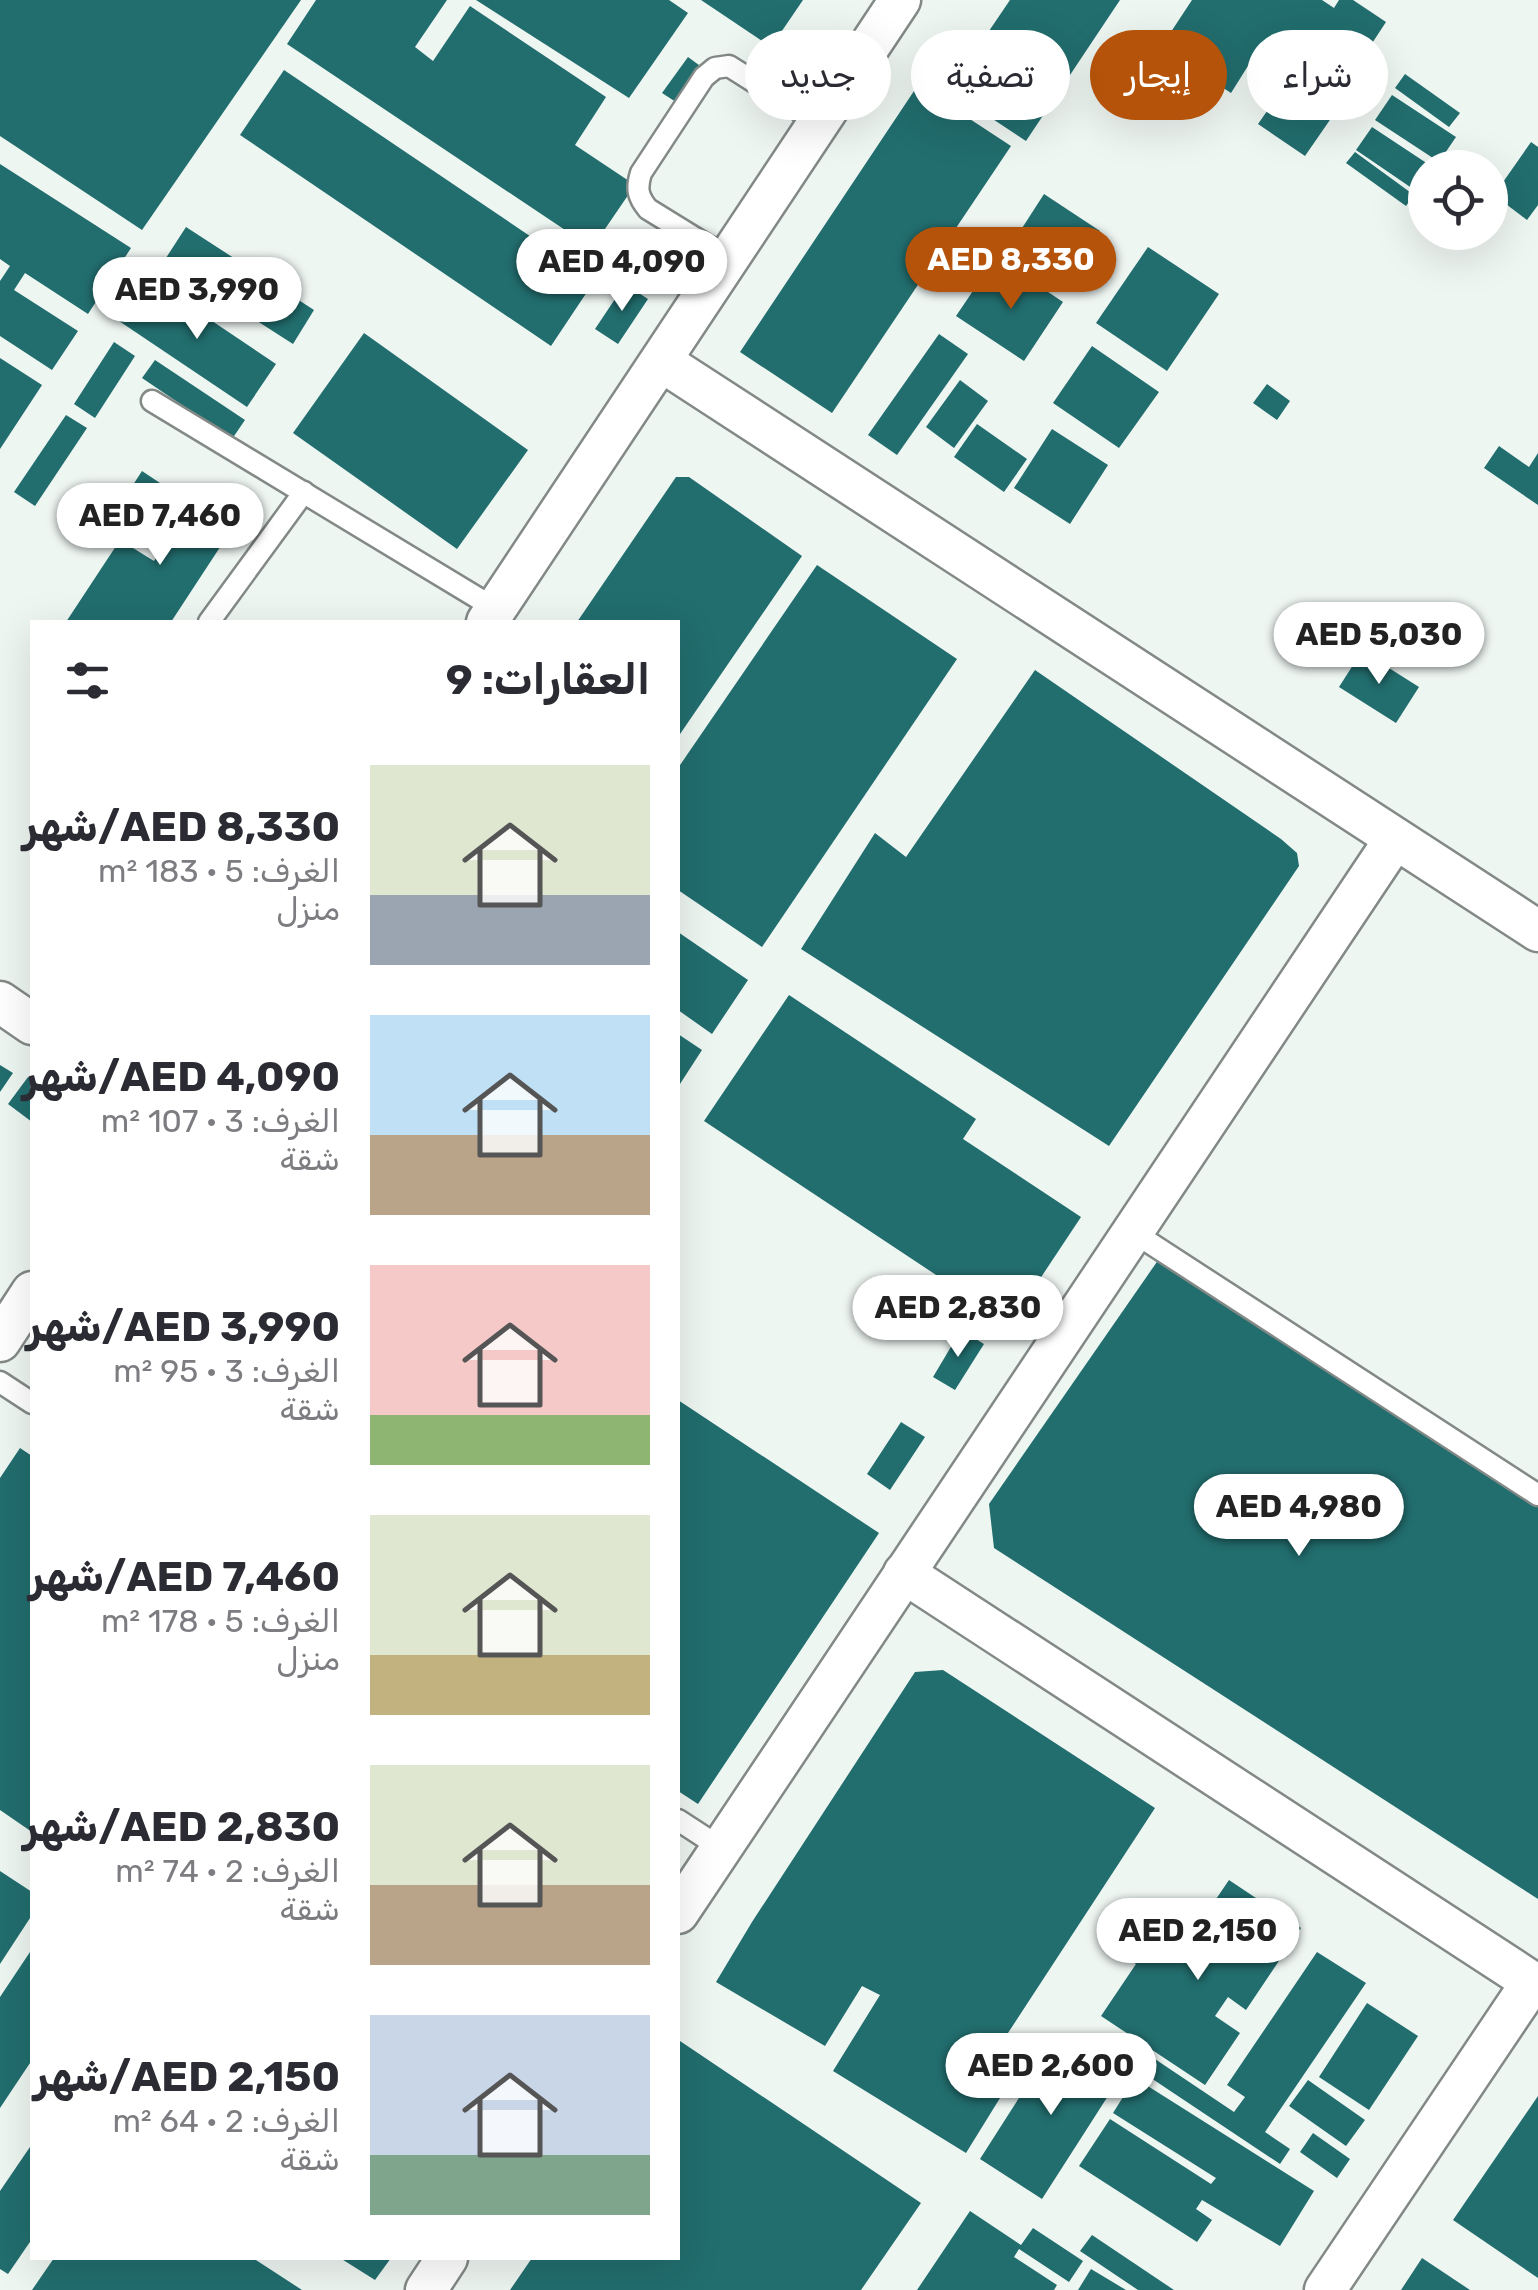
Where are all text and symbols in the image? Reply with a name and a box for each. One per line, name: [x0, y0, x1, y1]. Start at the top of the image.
chip: جديد: [745, 30, 891, 120]
chip: تصفية: [911, 30, 1070, 120]
chip: إيجار: [1090, 30, 1227, 120]
chip: شراء: [1247, 30, 1388, 120]
map controls: [1408, 150, 1508, 250]
button: locate: [1408, 150, 1508, 250]
pin: AED 8,330: [897, 227, 1125, 312]
pin: AED 4,090: [508, 229, 736, 314]
text: AED 8,330: [927, 240, 1095, 278]
text: AED 4,090: [538, 242, 706, 280]
pin: AED 3,990: [83, 257, 311, 342]
text: AED 3,990: [115, 270, 279, 308]
pin: AED 7,460: [46, 483, 274, 568]
text: AED 7,460: [79, 496, 241, 534]
pin: AED 5,030: [1265, 602, 1493, 687]
text: AED 5,030: [1296, 615, 1462, 653]
icon: filters: [60, 653, 115, 708]
text: العقارات: 9: [446, 655, 650, 705]
text: AED 8,330/شهر: [23, 802, 340, 852]
icon: home: [450, 805, 570, 925]
text: الغرف: 5 · 183 m²: [98, 852, 340, 890]
text: منزل: [276, 890, 340, 928]
text: AED 4,090/شهر: [23, 1052, 340, 1102]
icon: home: [450, 1055, 570, 1175]
text: الغرف: 3 · 107 m²: [101, 1102, 340, 1140]
text: شقة: [279, 1140, 340, 1178]
pin: AED 2,830: [844, 1275, 1072, 1360]
text: AED 2,830: [874, 1288, 1042, 1326]
text: AED 3,990/شهر: [26, 1302, 340, 1352]
icon: home: [450, 1305, 570, 1425]
text: الغرف: 3 · 95 m²: [113, 1352, 340, 1390]
text: شقة: [279, 1390, 340, 1428]
pin: AED 4,980: [1185, 1474, 1413, 1559]
text: AED 4,980: [1216, 1487, 1382, 1525]
text: AED 7,460/شهر: [29, 1552, 340, 1602]
icon: home: [450, 1555, 570, 1675]
text: الغرف: 5 · 178 m²: [101, 1602, 340, 1640]
text: منزل: [276, 1640, 340, 1678]
text: AED 2,830/شهر: [23, 1802, 340, 1852]
icon: home: [450, 1805, 570, 1925]
text: الغرف: 2 · 74 m²: [115, 1852, 340, 1890]
text: شقة: [279, 1890, 340, 1928]
pin: AED 2,150: [1084, 1898, 1312, 1983]
text: AED 2,150: [1118, 1911, 1278, 1949]
pin: AED 2,600: [937, 2033, 1165, 2118]
text: AED 2,600: [968, 2046, 1134, 2084]
text: AED 2,150/شهر: [34, 2052, 340, 2102]
icon: home: [450, 2055, 570, 2175]
text: الغرف: 2 · 64 m²: [112, 2102, 340, 2140]
text: شقة: [279, 2140, 340, 2178]

